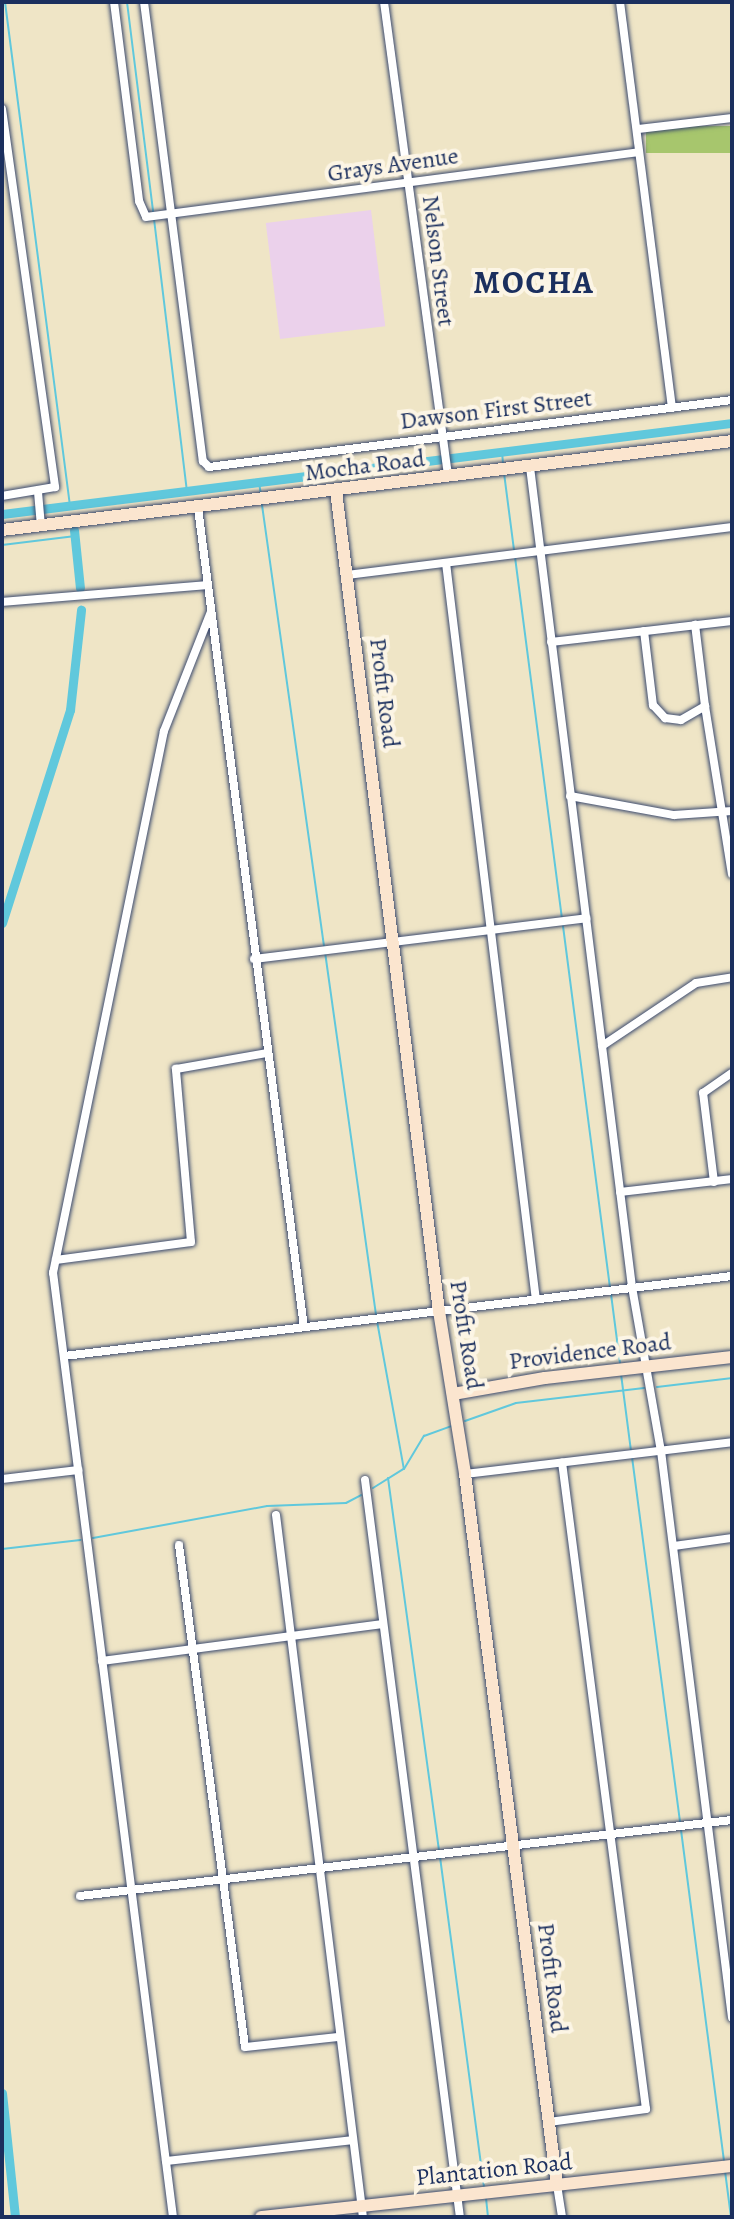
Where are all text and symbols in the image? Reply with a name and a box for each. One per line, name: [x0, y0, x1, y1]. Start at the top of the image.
street label: Grays Avenue: [326, 142, 460, 188]
street label: Nelson Street: [416, 194, 460, 328]
district label: MOCHA: [473, 263, 595, 301]
street label: Dawson First Street: [398, 384, 594, 436]
street label: Mocha Road: [303, 444, 427, 488]
street label: Profit Road: [363, 636, 405, 750]
street label: Profit Road: [443, 1278, 489, 1392]
street label: Providence Road: [507, 1328, 673, 1376]
street label: Profit Road: [531, 1921, 573, 2035]
street label: Plantation Road: [414, 2147, 574, 2193]

